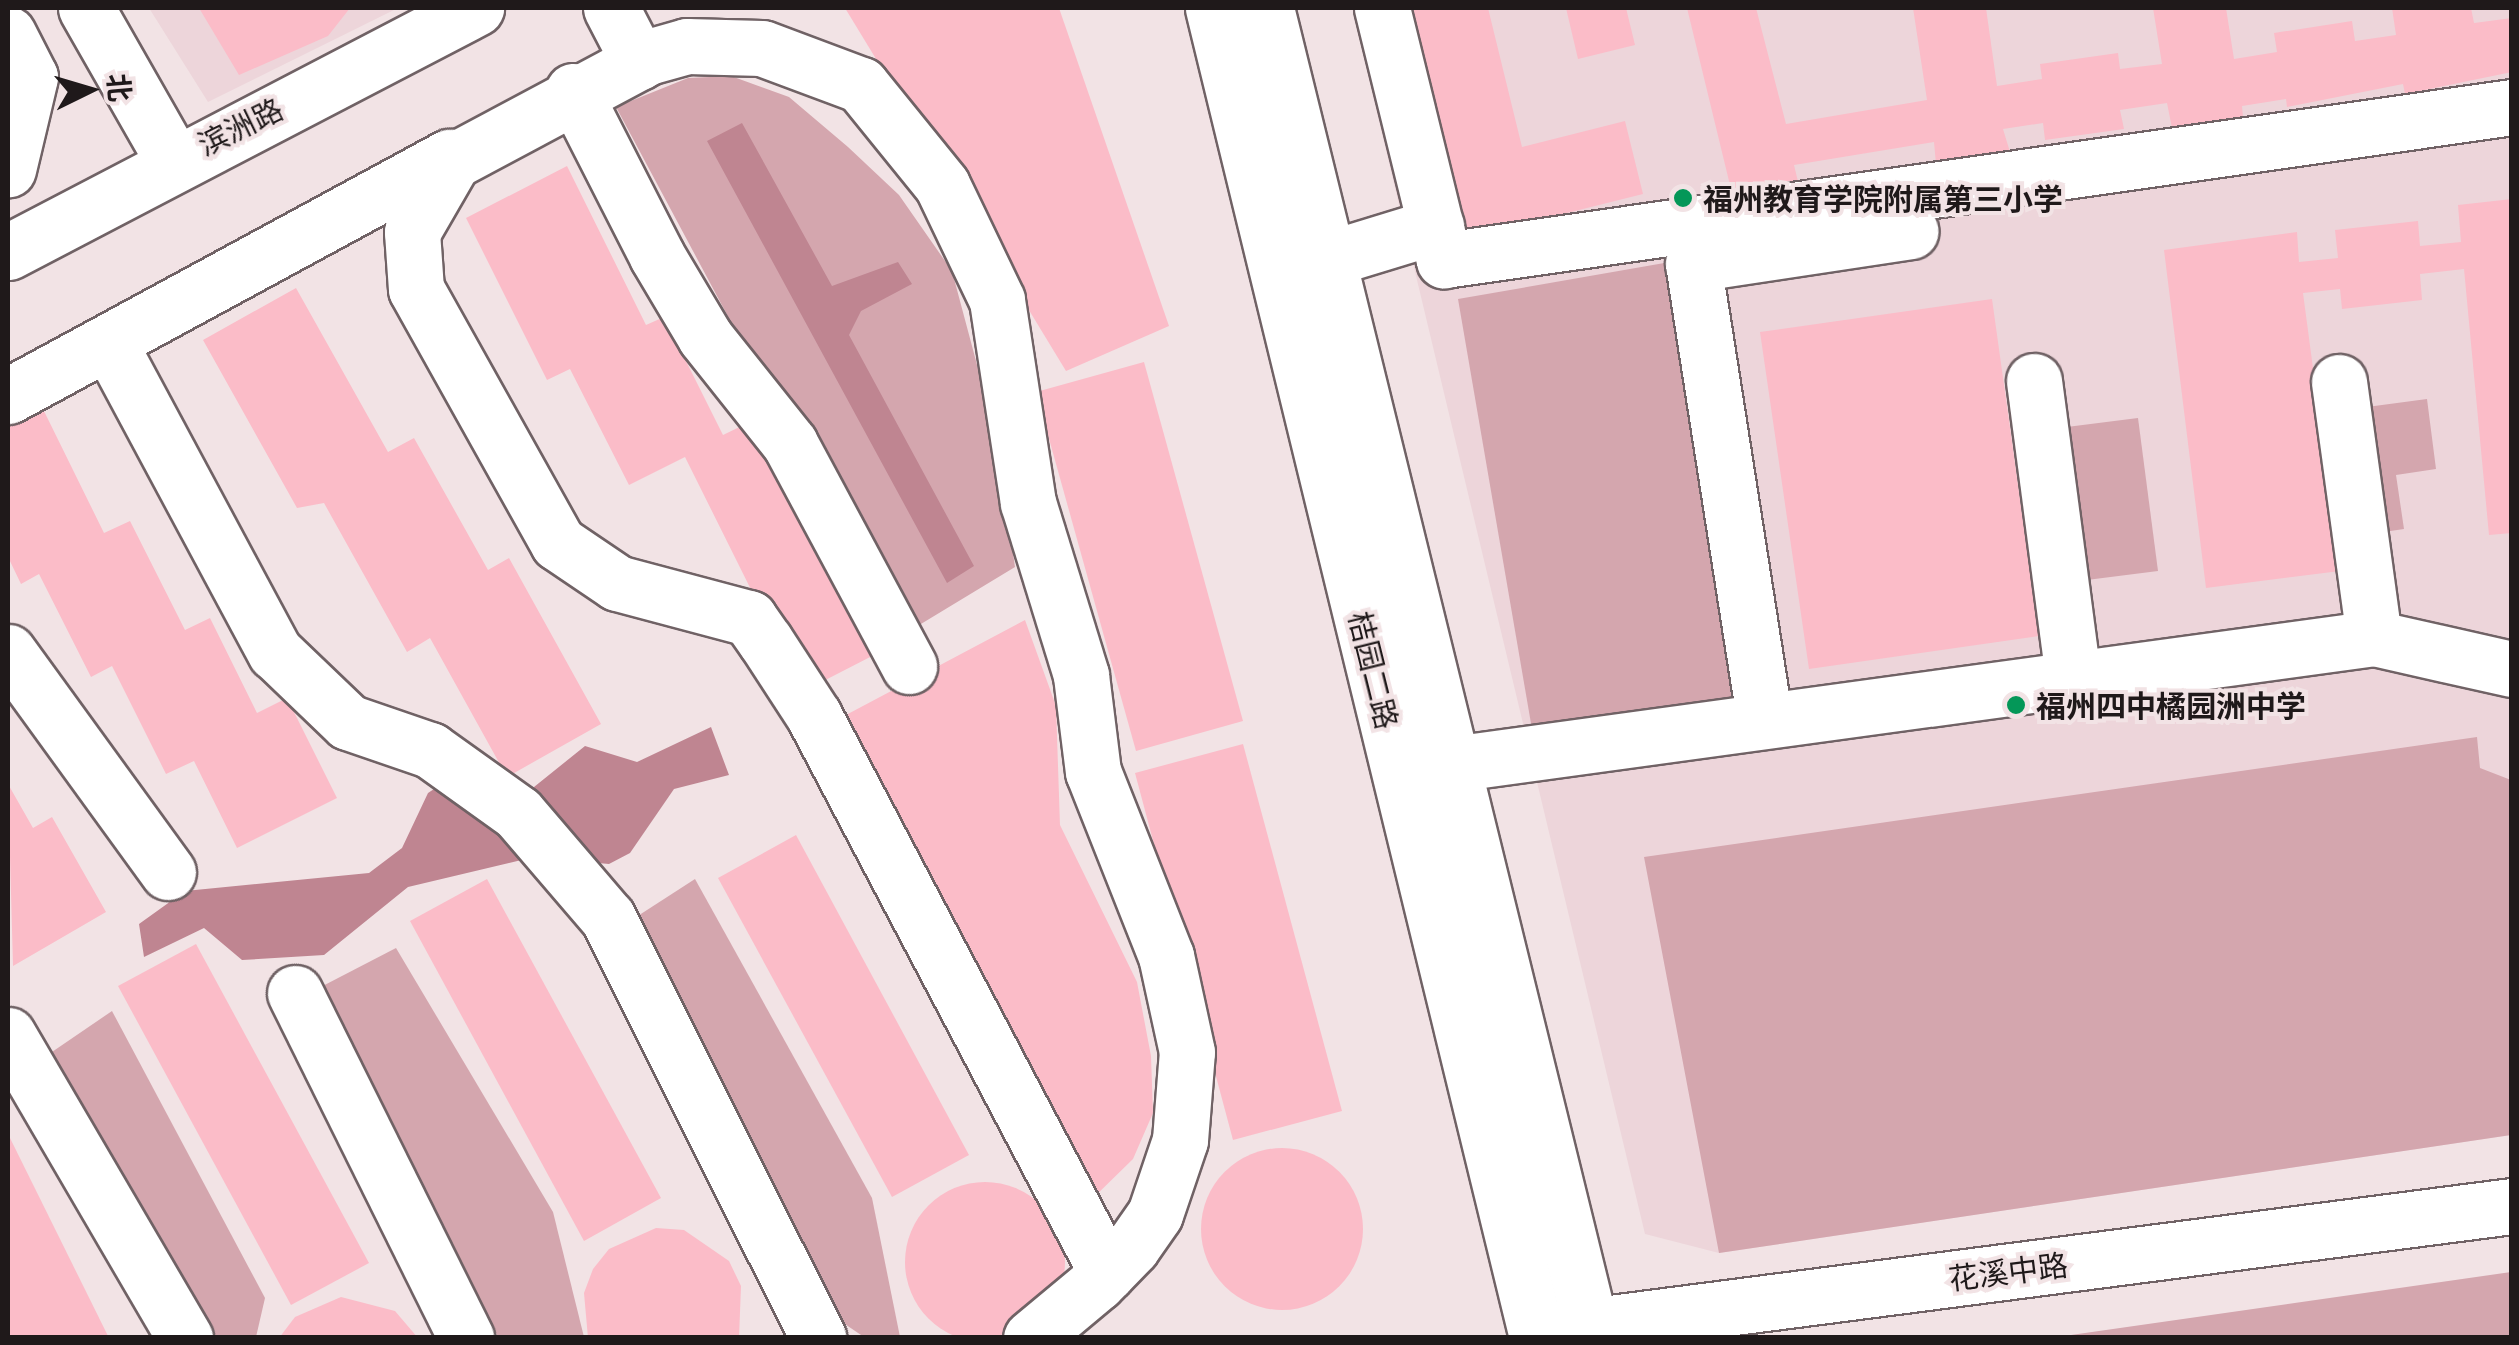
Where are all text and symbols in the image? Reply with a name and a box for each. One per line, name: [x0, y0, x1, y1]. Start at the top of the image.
north arrow: [40, 40, 140, 140]
text: 北: [102, 72, 138, 103]
street label: 滨洲路: [192, 90, 288, 162]
place label: 福州教育学院附属第三小学: [1703, 180, 2063, 216]
marker: 福州教育学院附属第三小学: [1672, 187, 1694, 209]
street label: 桔园二路: [1342, 607, 1406, 733]
place label: 福州四中橘园洲中学: [2036, 687, 2306, 723]
marker: 福州四中橘园洲中学: [2005, 694, 2027, 716]
street label: 花溪中路: [1946, 1246, 2070, 1296]

